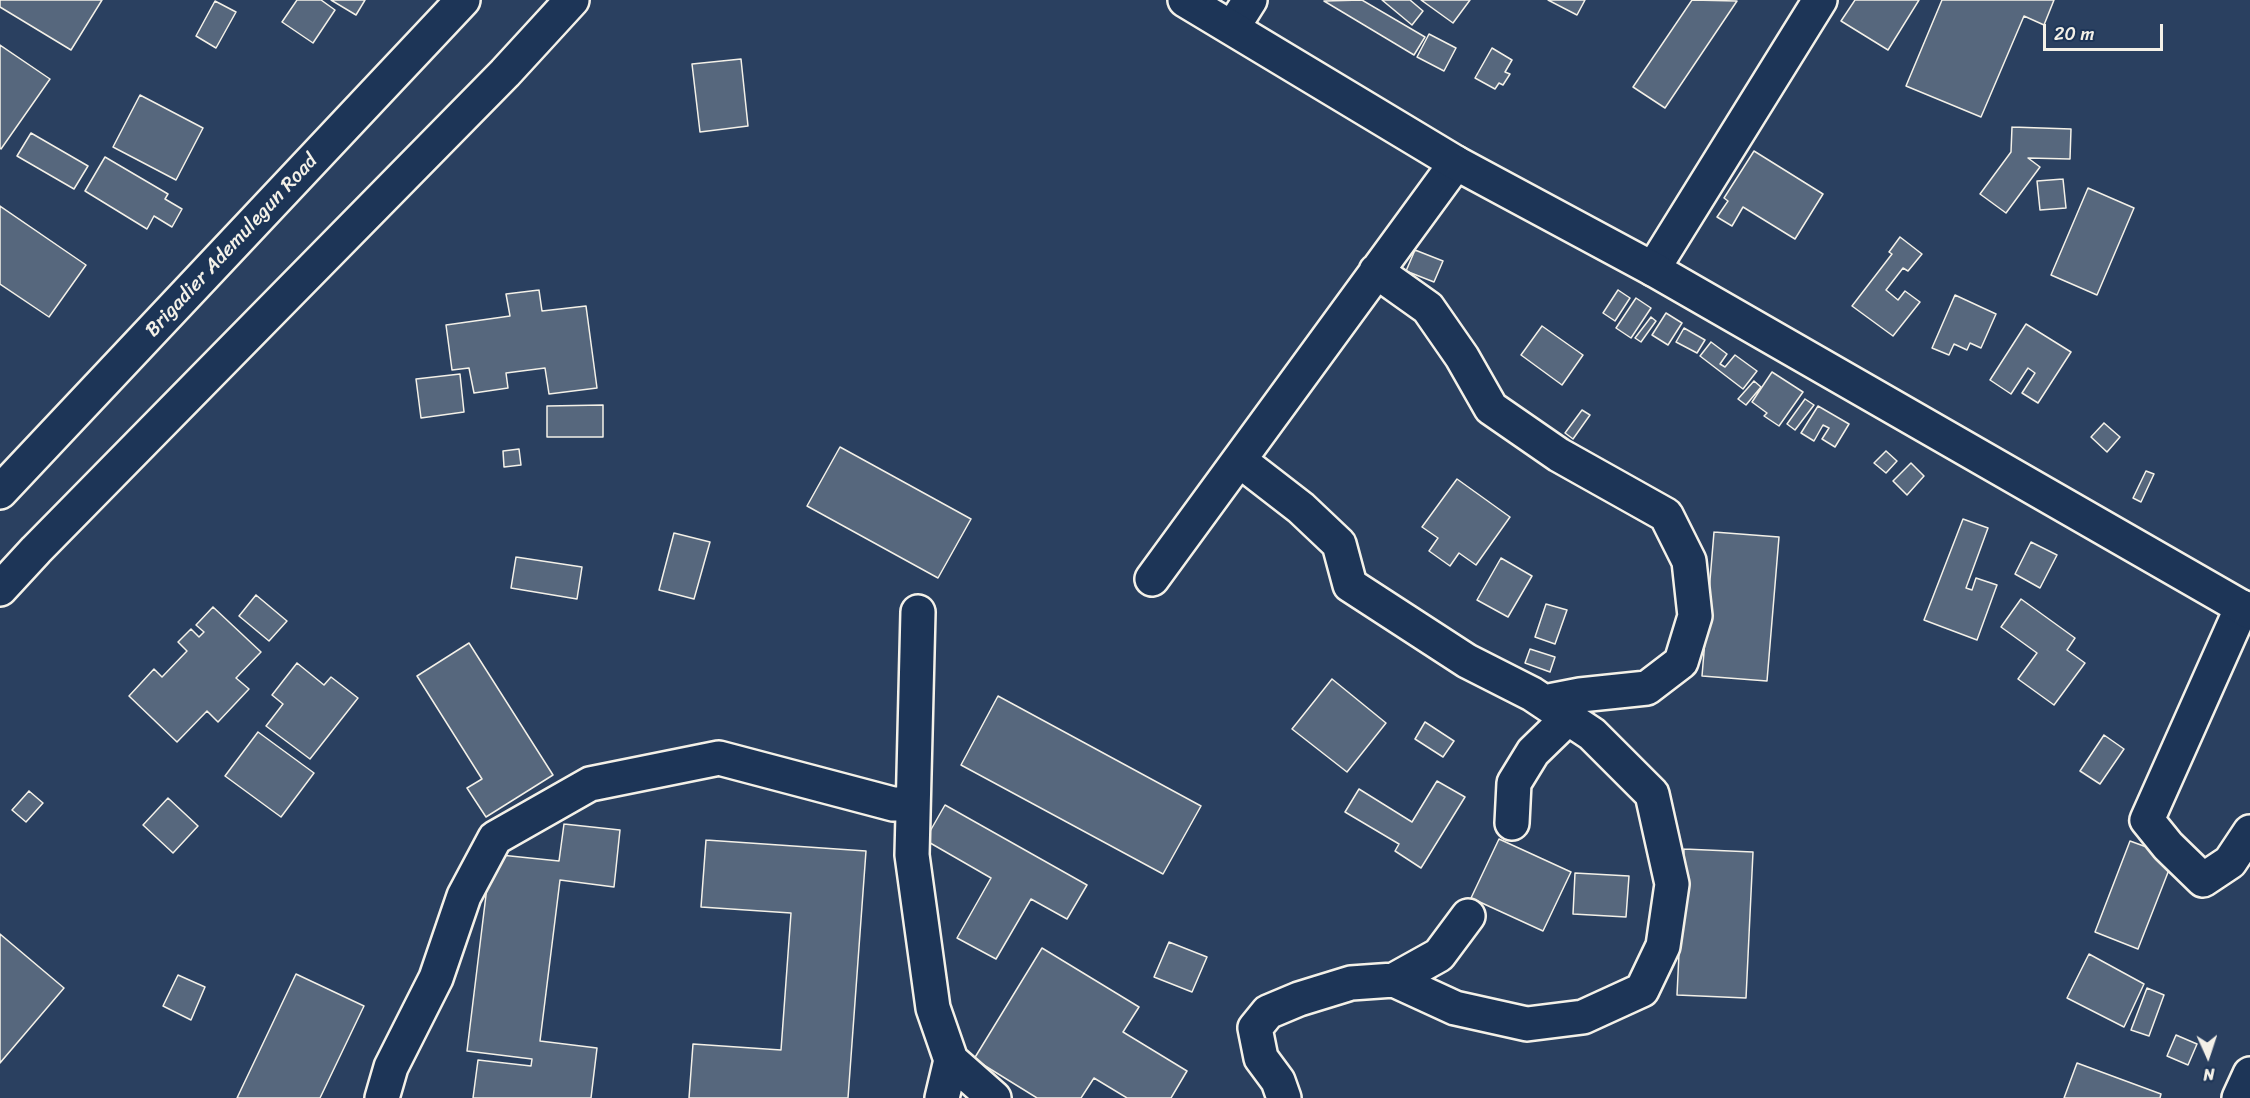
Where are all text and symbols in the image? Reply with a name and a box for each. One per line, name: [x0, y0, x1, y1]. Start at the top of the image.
scale bar: [2046, 12, 2166, 50]
text: 20 m: [2054, 18, 2094, 50]
street label: Brigadier Ademulegun Road: [141, 150, 323, 342]
north arrow: [2178, 1026, 2238, 1086]
text: N: [2203, 1060, 2215, 1089]

